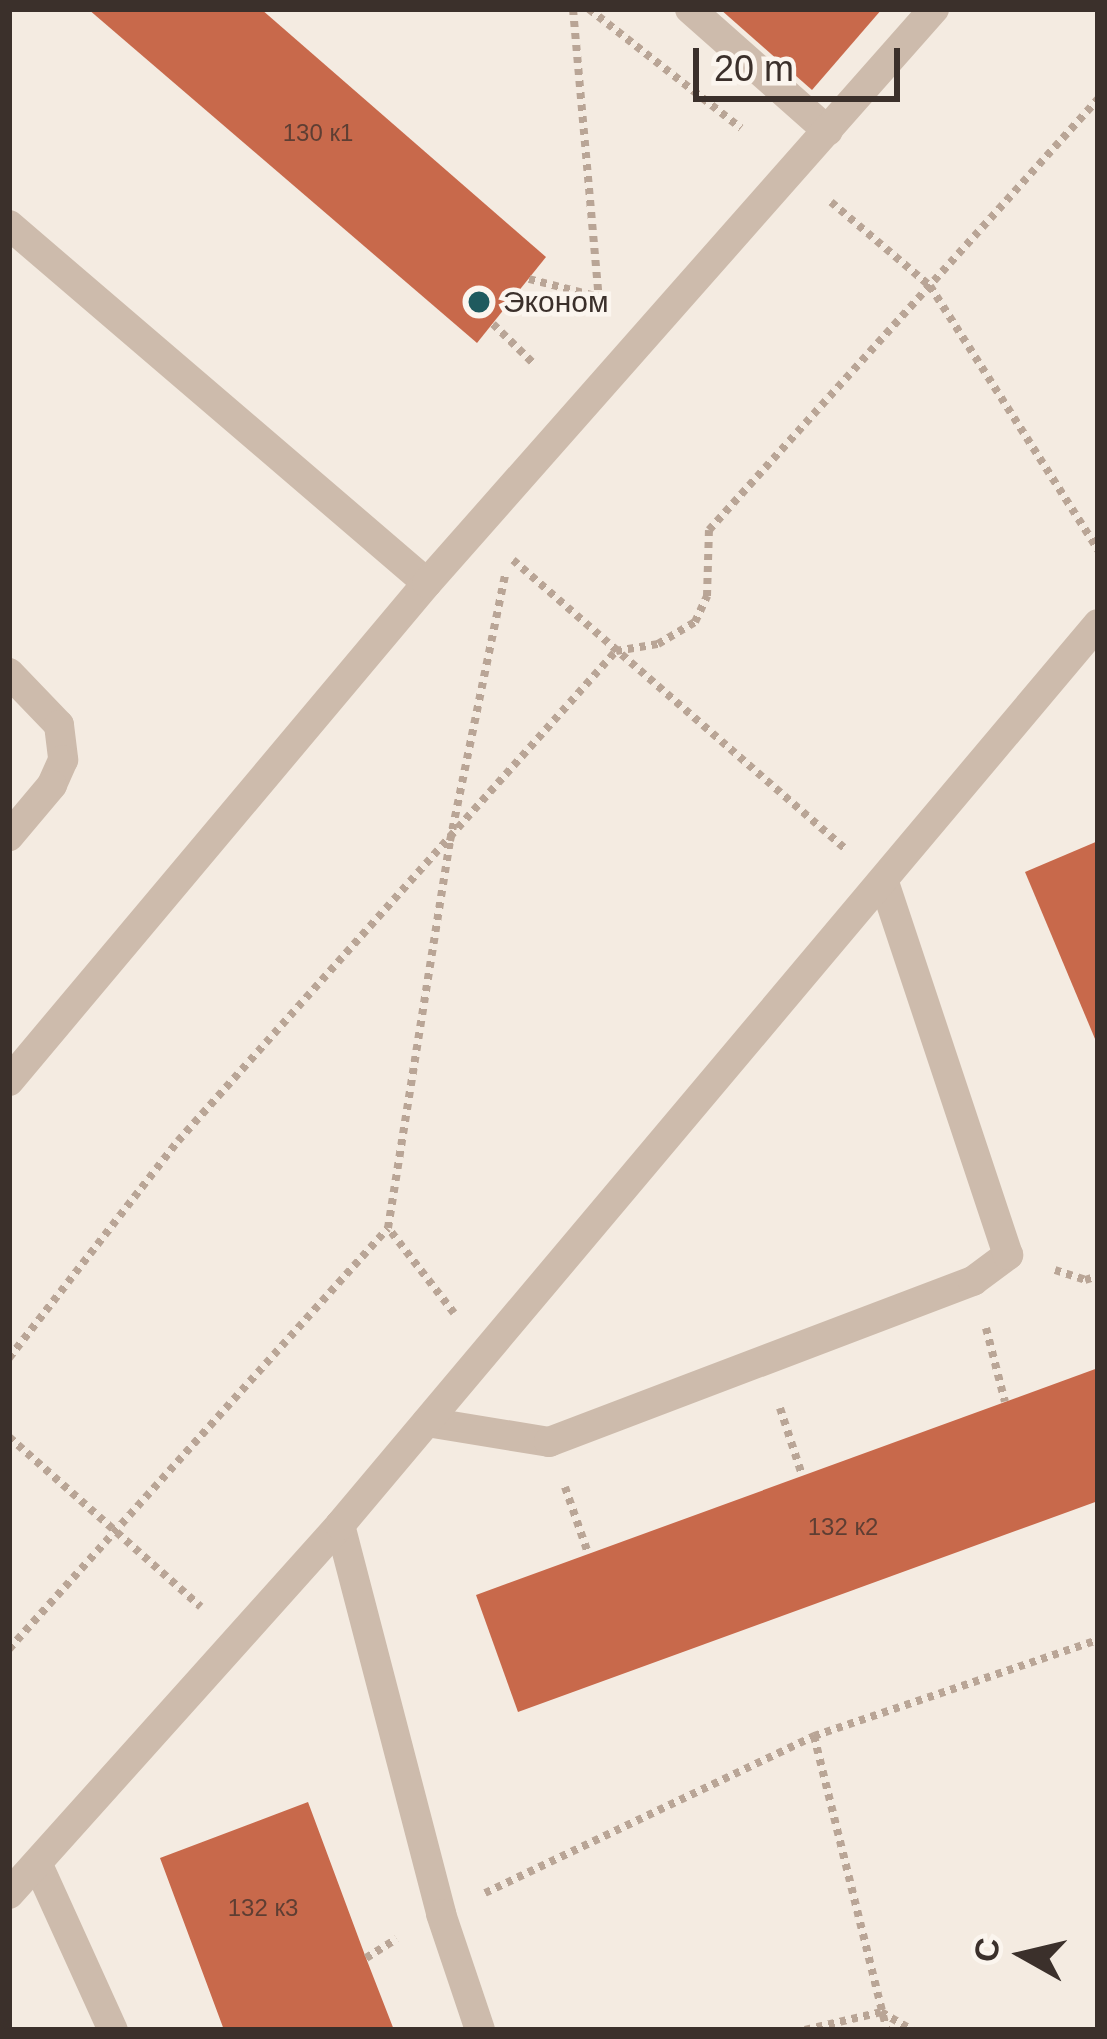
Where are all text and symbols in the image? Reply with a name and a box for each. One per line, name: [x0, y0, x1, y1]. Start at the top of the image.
scale bar: [699, 24, 906, 98]
text: 20 m: [714, 48, 794, 89]
house number: 130 к1: [283, 119, 353, 147]
place label: Эконом: [503, 284, 609, 320]
marker: Эконом: [466, 289, 492, 315]
house number: 132 к2: [808, 1513, 878, 1541]
house number: 132 к3: [228, 1894, 298, 1922]
north arrow: [963, 1895, 1083, 2015]
text: С: [967, 1936, 1007, 1964]

